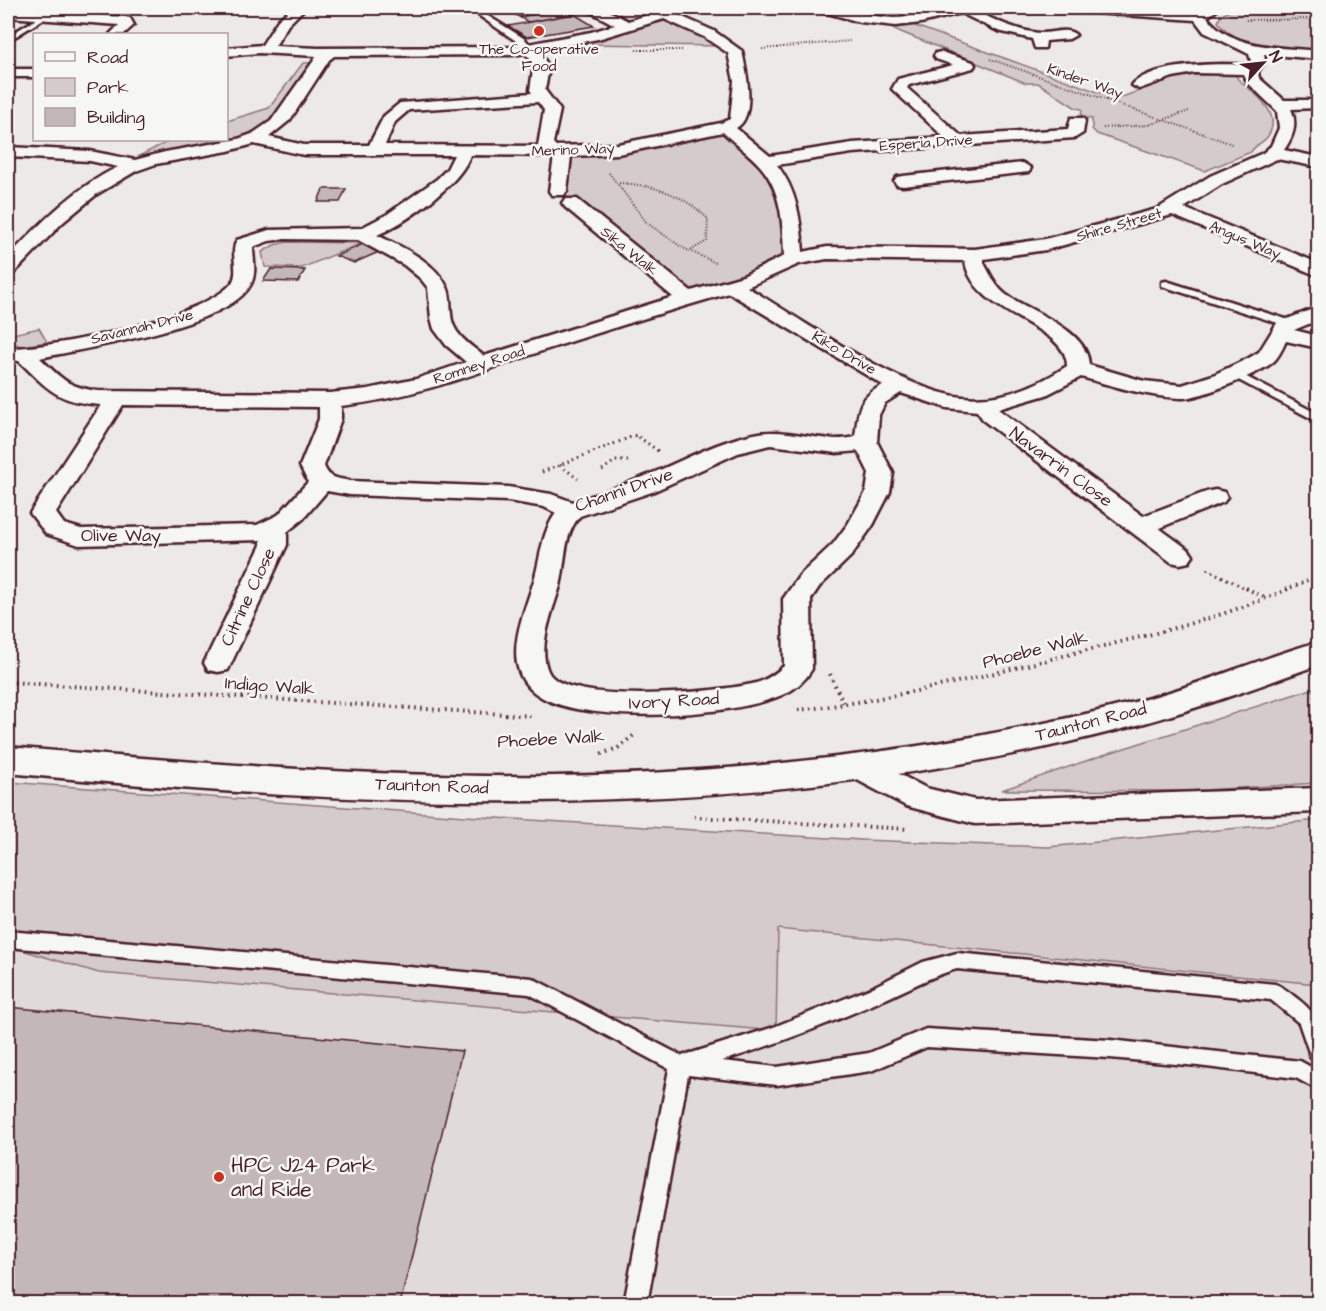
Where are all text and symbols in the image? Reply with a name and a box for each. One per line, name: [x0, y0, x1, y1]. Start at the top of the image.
marker: The Co-operative Food: [532, 24, 546, 38]
legend: [33, 33, 228, 141]
north arrow: [1233, 33, 1293, 93]
place label: The Co-operative Food: [479, 39, 599, 77]
text: Road: [87, 45, 128, 70]
text: N: [1263, 47, 1288, 66]
street label: Kinder Way: [1044, 58, 1126, 105]
text: Park: [87, 75, 129, 100]
text: Building: [87, 105, 145, 131]
street label: Esperia Drive: [879, 129, 973, 157]
street label: Merino Way: [531, 138, 615, 163]
street label: Shire Street: [1074, 203, 1164, 247]
street label: Angus Way: [1206, 215, 1284, 265]
street label: Sika Walk: [596, 221, 662, 281]
street label: Savannah Drive: [89, 304, 195, 350]
street label: Kiko Drive: [808, 326, 880, 380]
street label: Romney Road: [431, 340, 528, 391]
street label: Navarrin Close: [1004, 421, 1118, 513]
street label: Channi Drive: [572, 461, 677, 518]
street label: Olive Way: [81, 523, 161, 549]
street label: Citrine Close: [214, 544, 282, 650]
street label: Phoebe Walk: [980, 625, 1090, 675]
street label: Indigo Walk: [224, 670, 316, 703]
street label: Ivory Road: [628, 686, 720, 717]
street label: Taunton Road: [1033, 696, 1149, 748]
street label: Phoebe Walk: [497, 724, 605, 754]
street label: Taunton Road: [375, 772, 489, 800]
place label: HPC J24 Park and Ride: [231, 1151, 375, 1204]
marker: HPC J24 Park and Ride: [212, 1170, 226, 1184]

